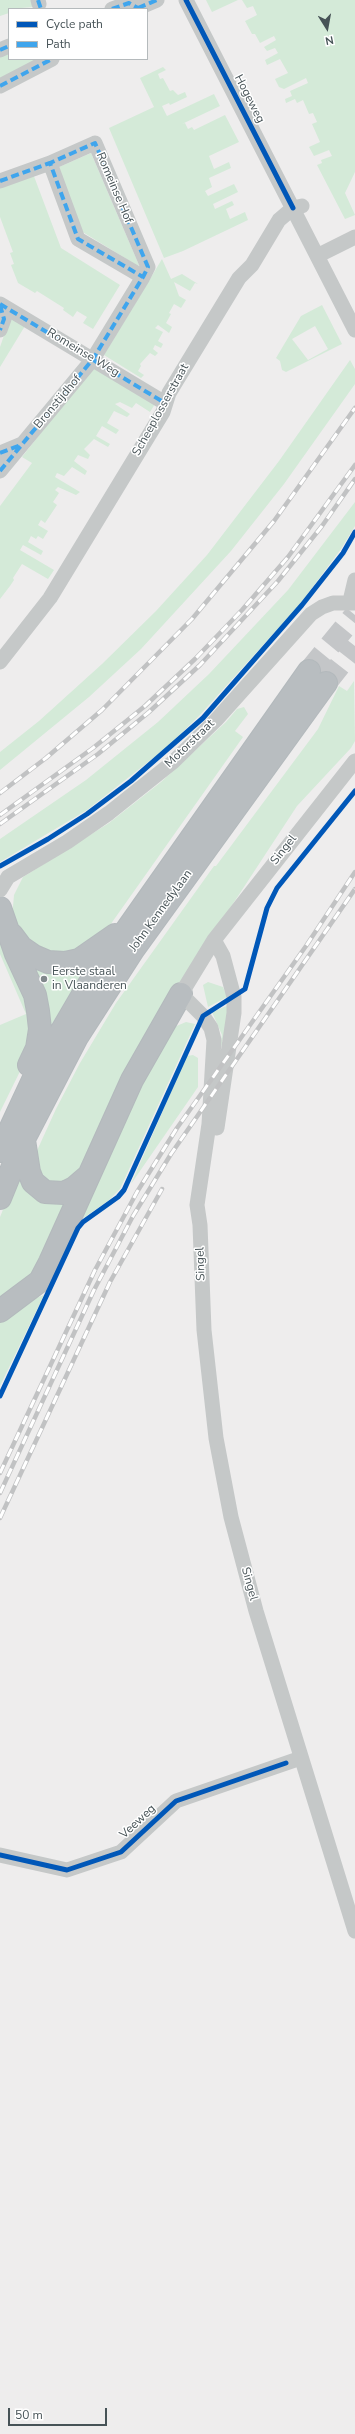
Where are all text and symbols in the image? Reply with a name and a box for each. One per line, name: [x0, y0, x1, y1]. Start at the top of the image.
legend: [8, 8, 148, 60]
north arrow: [307, 8, 347, 48]
text: Cycle path: [46, 16, 103, 32]
text: N: [324, 32, 335, 48]
text: Path: [46, 36, 71, 52]
street label: Hogeweg: [231, 72, 267, 126]
street label: Romeinse Hof: [93, 150, 135, 226]
street label: Romeinse Weg: [44, 326, 122, 380]
street label: Scheeplosserstraat: [130, 362, 192, 458]
street label: Bronstijdhof: [31, 372, 85, 432]
street label: Motorstraat: [162, 717, 218, 771]
street label: Singel: [268, 832, 300, 868]
street label: John Kennedylaan: [127, 867, 195, 955]
place label: Eerste staal in Vlaanderen: [52, 965, 127, 993]
marker: Eerste staal in Vlaanderen: [39, 974, 49, 984]
street label: Singel: [193, 1247, 209, 1281]
street label: Singel: [238, 1566, 260, 1602]
street label: Veeweg: [117, 1802, 159, 1842]
scale bar: [10, 2400, 109, 2426]
text: 50 m: [15, 2407, 43, 2423]

